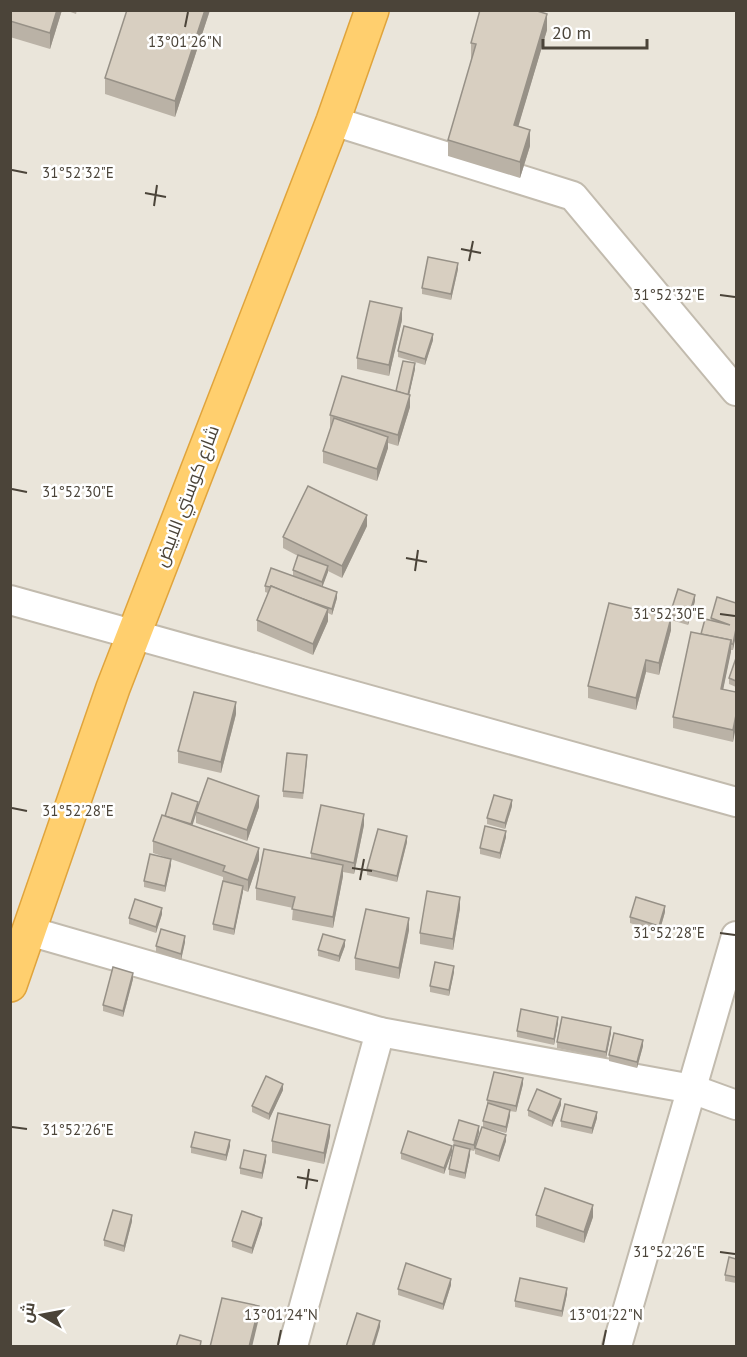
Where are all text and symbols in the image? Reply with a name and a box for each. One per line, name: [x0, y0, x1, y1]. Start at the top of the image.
scale bar: [543, 12, 646, 50]
text: 20 m: [552, 21, 591, 44]
text: 13°01'26"N: [148, 32, 222, 51]
text: 31°52'32"E: [42, 163, 114, 182]
text: 31°52'32"E: [633, 285, 705, 304]
street label: شارع كوستي الابيض: [149, 422, 227, 571]
text: 31°52'30"E: [42, 482, 114, 501]
text: 31°52'30"E: [633, 604, 705, 623]
text: 31°52'28"E: [42, 801, 114, 820]
text: 31°52'28"E: [633, 923, 705, 942]
text: 31°52'26"E: [42, 1120, 114, 1139]
text: 31°52'26"E: [633, 1242, 705, 1261]
north arrow: [12, 1285, 72, 1345]
text: ش: [16, 1301, 39, 1324]
text: 13°01'24"N: [244, 1305, 318, 1324]
text: 13°01'22"N: [569, 1305, 643, 1324]

